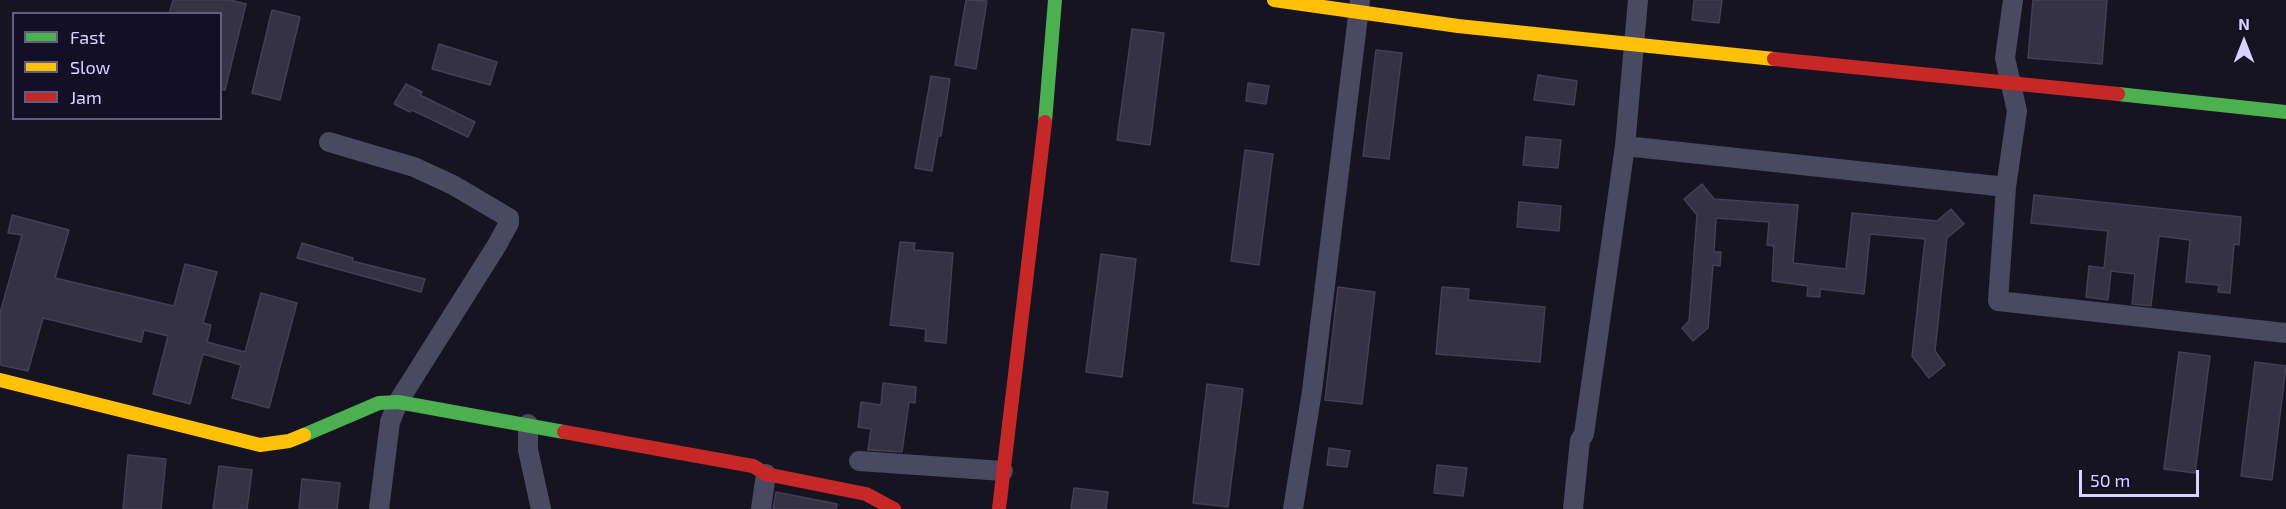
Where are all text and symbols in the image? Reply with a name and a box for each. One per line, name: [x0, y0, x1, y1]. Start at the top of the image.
legend: [12, 12, 222, 120]
north arrow: [2214, 12, 2274, 72]
text: N: [2238, 14, 2250, 33]
text: Fast: [70, 26, 105, 48]
text: Slow: [70, 56, 110, 78]
text: Jam: [70, 86, 102, 108]
scale bar: [2082, 458, 2202, 496]
text: 50 m: [2090, 469, 2130, 491]

